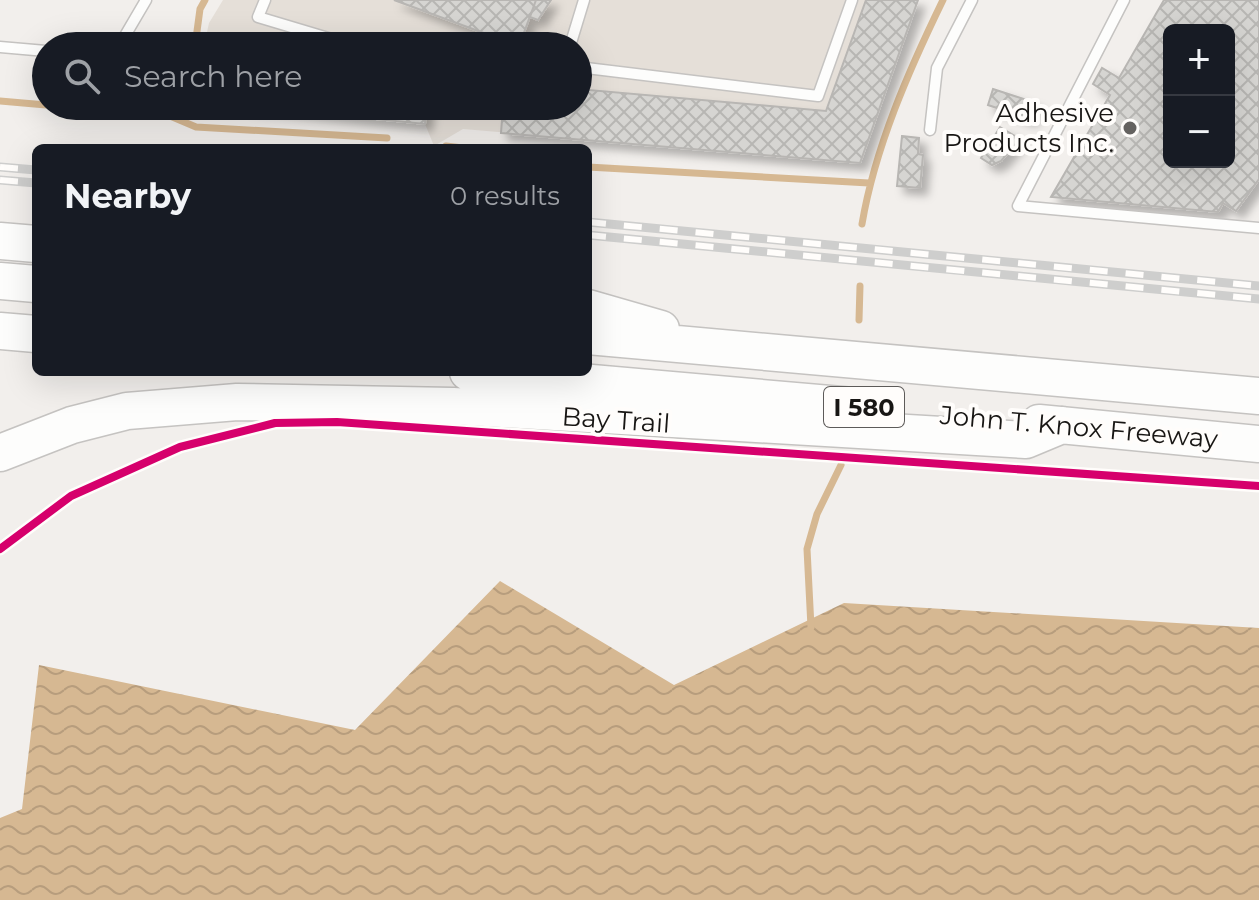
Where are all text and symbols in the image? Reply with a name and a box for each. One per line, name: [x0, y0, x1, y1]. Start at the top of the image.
map controls: [1163, 24, 1235, 168]
button: +: [1163, 24, 1235, 96]
search box: [32, 32, 592, 120]
icon: search: [60, 54, 104, 98]
text: Search here: [124, 58, 302, 95]
button: −: [1163, 96, 1235, 168]
place label: Adhesive Products Inc.: [943, 97, 1114, 159]
marker: Adhesive Products Inc.: [1121, 119, 1139, 137]
text: Nearby: [64, 175, 191, 217]
text: 0 results: [450, 180, 560, 212]
road number: I 580: [824, 387, 904, 427]
street label: John T. Knox Freeway: [938, 399, 1220, 455]
street label: Bay Trail: [561, 400, 671, 440]

